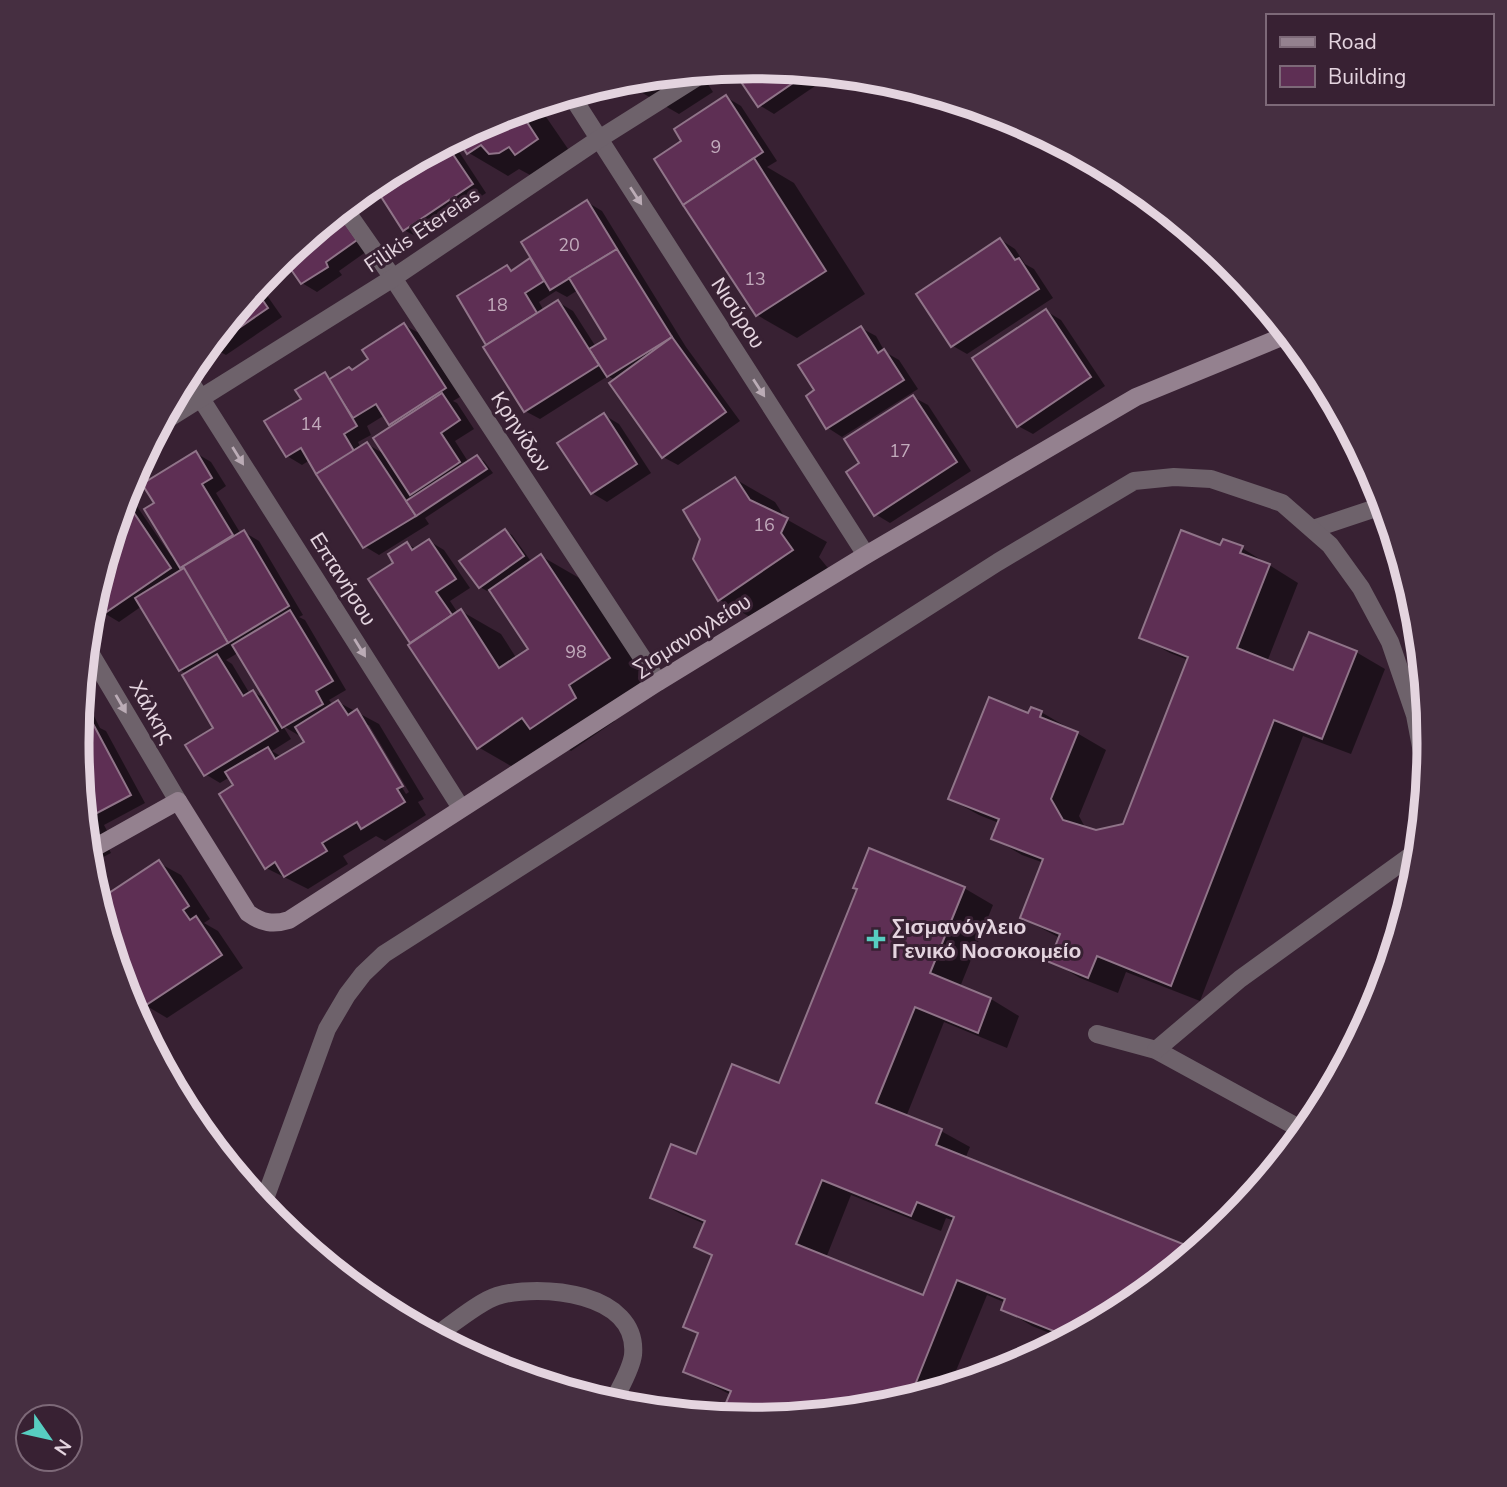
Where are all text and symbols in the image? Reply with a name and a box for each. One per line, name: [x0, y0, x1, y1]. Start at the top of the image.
legend: [1266, 14, 1493, 105]
text: Road: [1328, 28, 1377, 56]
text: Building: [1328, 63, 1406, 91]
house number: 9: [711, 135, 721, 159]
street label: Filikis Etereias: [359, 181, 485, 279]
one-way arrow: [630, 187, 643, 206]
house number: 20: [558, 233, 580, 257]
house number: 13: [744, 267, 766, 291]
street label: Νισύρου: [705, 272, 771, 354]
house number: 18: [486, 293, 508, 317]
one-way arrow: [752, 378, 765, 398]
street label: Κρηνίδων: [484, 386, 558, 478]
house number: 14: [300, 412, 322, 436]
house number: 17: [889, 439, 911, 463]
one-way arrow: [231, 446, 244, 466]
house number: 16: [753, 513, 775, 537]
street label: Επτανήσου: [303, 527, 383, 631]
street label: Σισμανογλείου: [628, 587, 756, 683]
one-way arrow: [353, 638, 366, 658]
house number: 98: [565, 640, 587, 664]
street label: Χάλκης: [123, 675, 181, 749]
one-way arrow: [115, 695, 127, 714]
place label: Σισμανόγλειο Γενικό Νοσοκομείο: [892, 913, 1081, 965]
marker: Σισμανόγλειο Γενικό Νοσοκομείο: [866, 929, 886, 949]
north arrow: [14, 1403, 84, 1473]
text: N: [48, 1434, 77, 1460]

